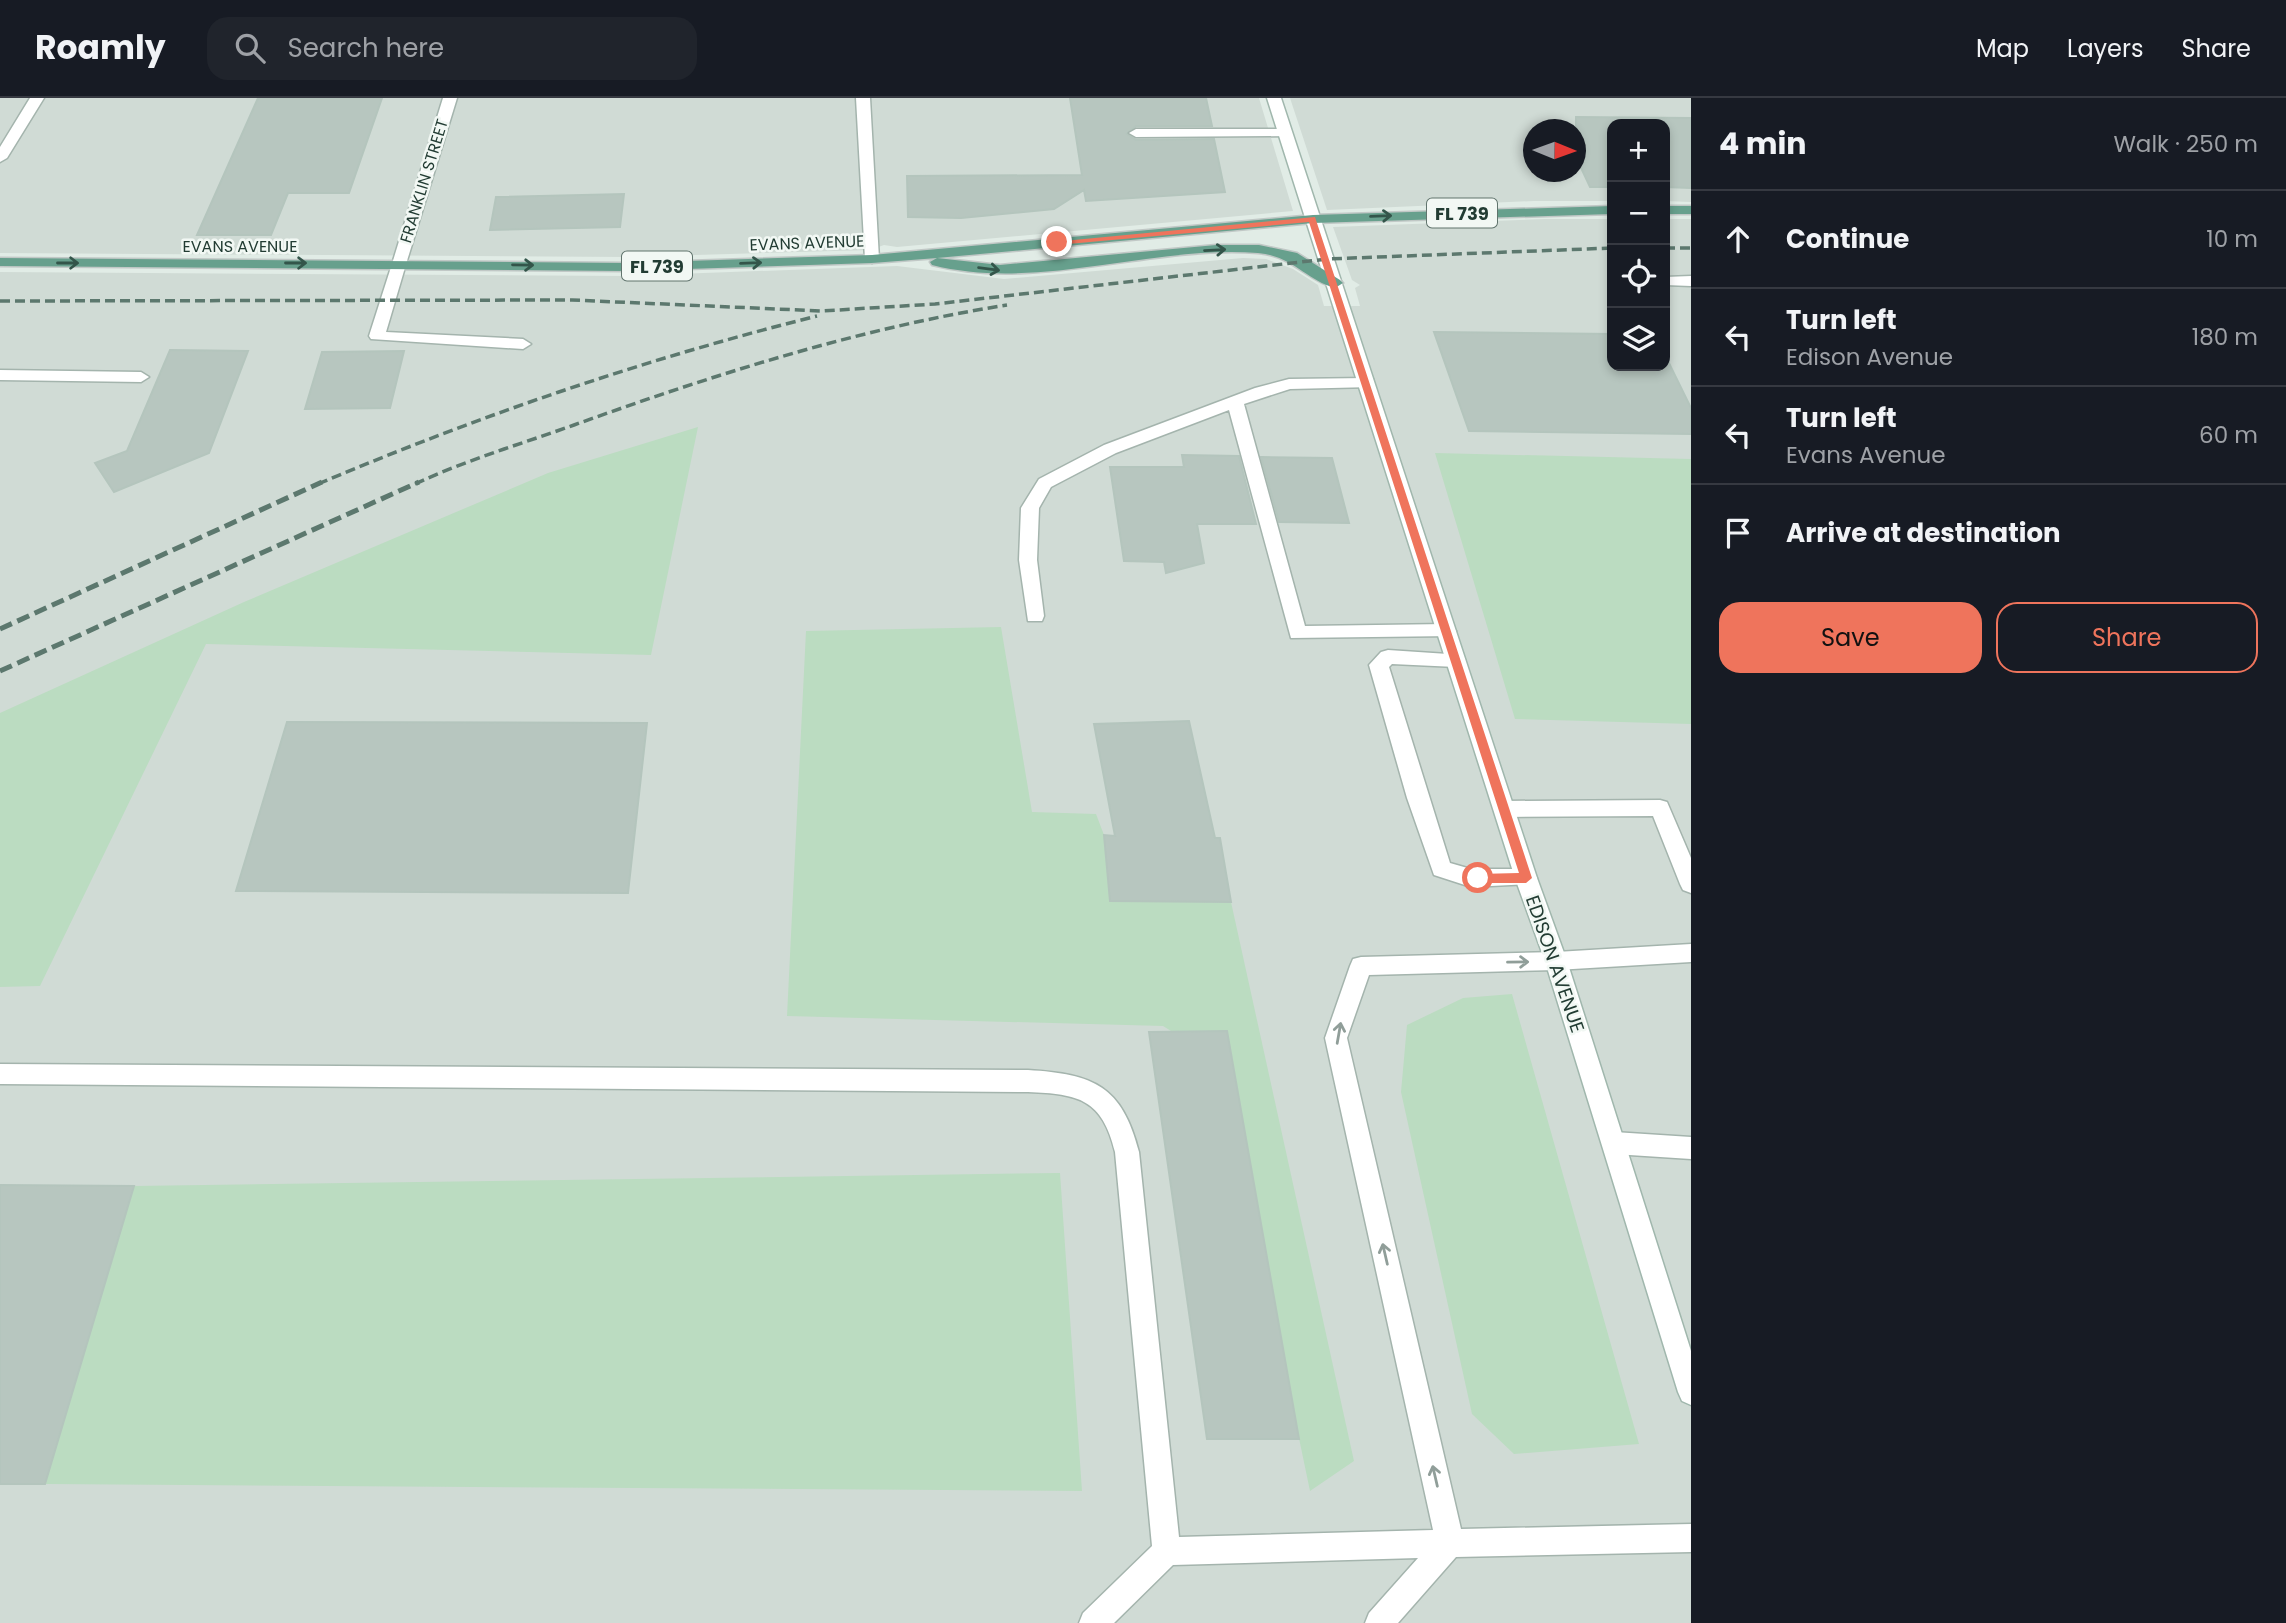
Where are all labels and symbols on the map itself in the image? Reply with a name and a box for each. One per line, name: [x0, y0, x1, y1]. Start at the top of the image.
street label: FRANKLIN STREET: [394, 116, 454, 246]
north arrow: [1523, 119, 1586, 182]
road number: FL 739: [1427, 198, 1497, 228]
one-way arrow: [1369, 210, 1392, 223]
route end: [1041, 226, 1072, 257]
street label: EVANS AVENUE: [749, 230, 865, 256]
street label: EVANS AVENUE: [183, 235, 297, 258]
one-way arrow: [1203, 243, 1226, 256]
road number: FL 739: [622, 252, 692, 280]
one-way arrow: [56, 256, 79, 269]
one-way arrow: [739, 256, 762, 269]
one-way arrow: [284, 257, 307, 270]
one-way arrow: [511, 259, 534, 272]
one-way arrow: [977, 262, 1000, 275]
route start: [1462, 862, 1493, 893]
street label: EDISON AVENUE: [1519, 892, 1591, 1036]
one-way arrow: [1506, 955, 1529, 968]
one-way arrow: [1333, 1022, 1346, 1045]
one-way arrow: [1377, 1243, 1391, 1266]
one-way arrow: [1428, 1465, 1441, 1488]

